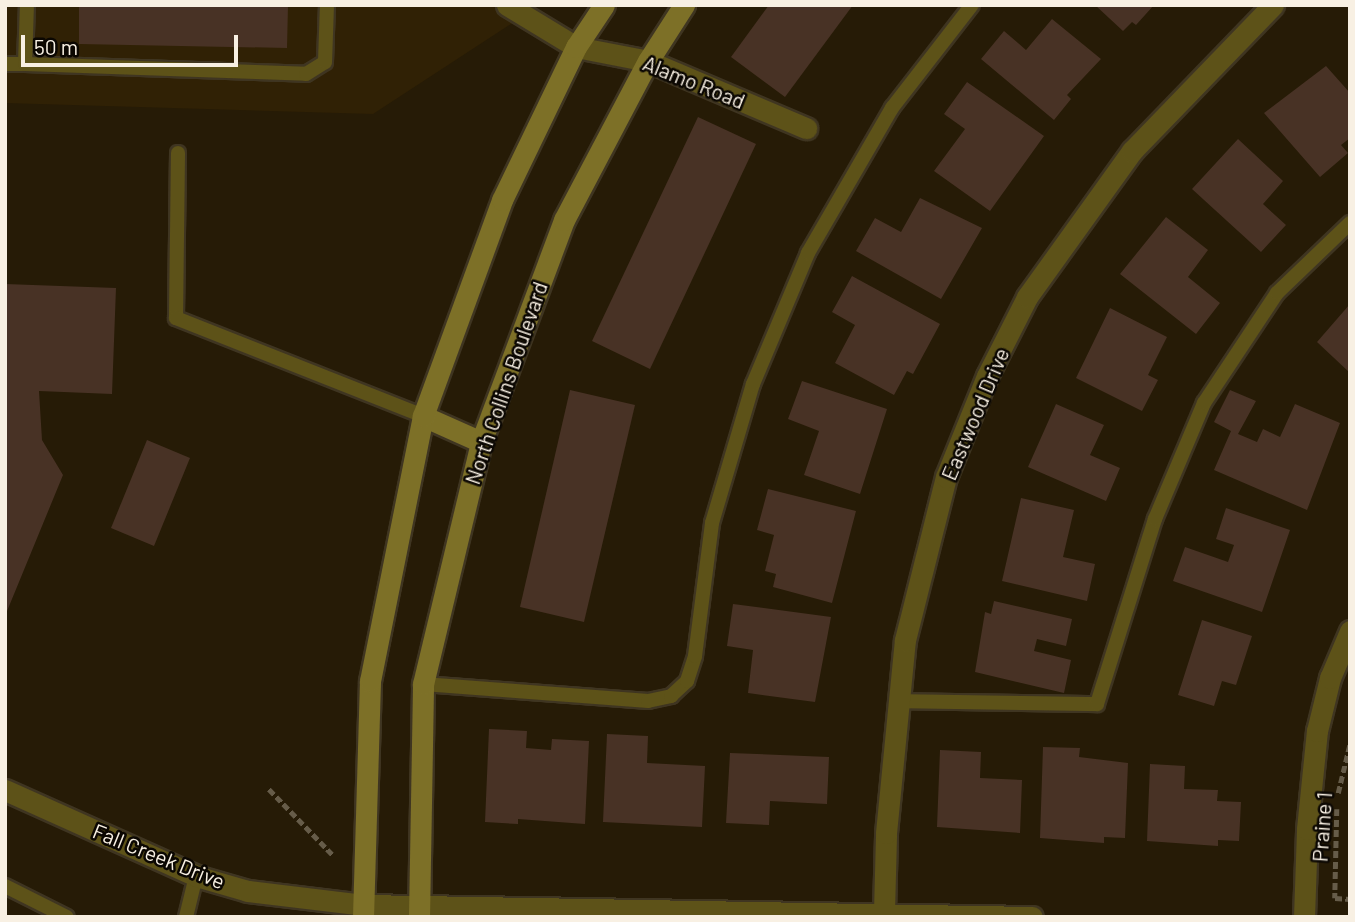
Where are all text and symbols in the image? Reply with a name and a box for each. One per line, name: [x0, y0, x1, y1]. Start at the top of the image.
scale bar: [24, 21, 242, 65]
text: 50 m: [34, 34, 78, 59]
street label: Alamo Road: [639, 50, 749, 114]
street label: North Collins Boulevard: [459, 278, 553, 488]
street label: Eastwood Drive: [936, 344, 1014, 484]
street label: Praine 1: [1307, 791, 1337, 863]
street label: Fall Creek Drive: [89, 818, 229, 894]

